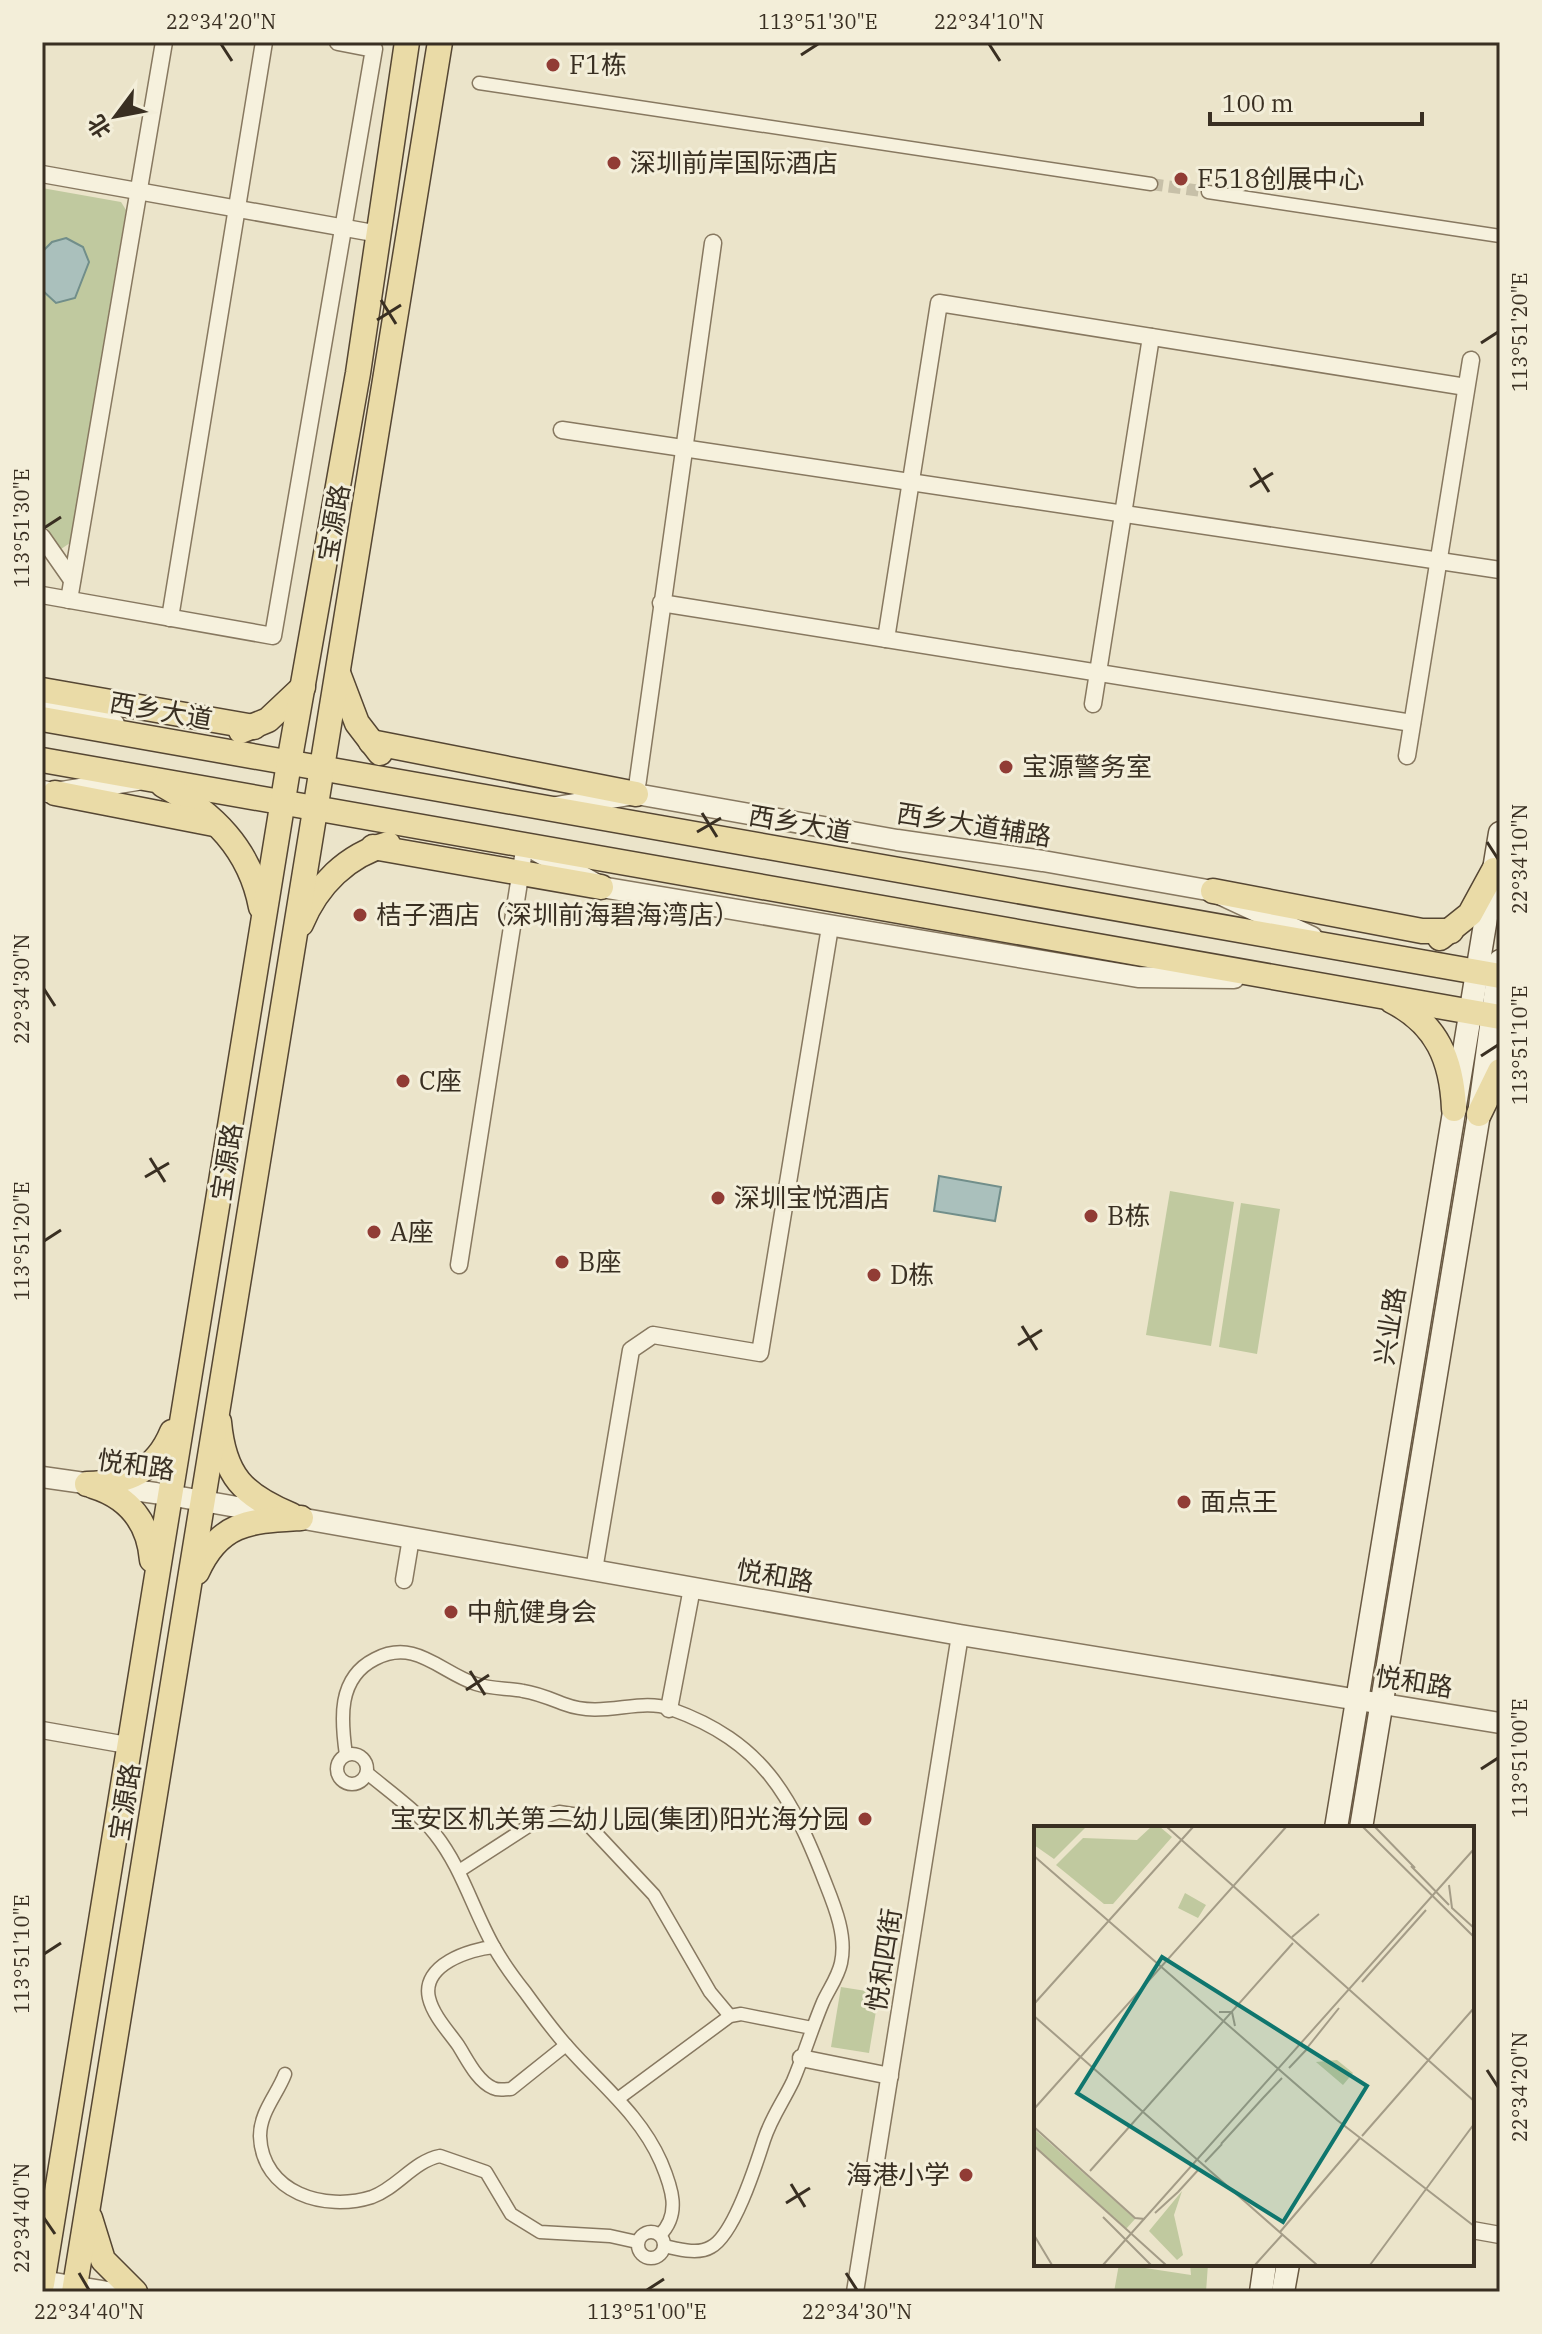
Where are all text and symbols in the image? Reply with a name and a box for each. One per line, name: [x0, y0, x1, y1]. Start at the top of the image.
text: 22°34'20"N: [166, 8, 276, 35]
text: 113°51'30"E: [758, 8, 878, 35]
text: 22°34'10"N: [934, 8, 1044, 35]
place label: F1栋: [569, 47, 627, 81]
marker: F1栋: [544, 56, 562, 74]
north arrow: [76, 76, 156, 156]
scale bar: [1210, 76, 1422, 126]
text: 100 m: [1222, 87, 1294, 119]
text: 北: [80, 110, 117, 144]
place label: 深圳前岸国际酒店: [630, 145, 838, 179]
marker: 深圳前岸国际酒店: [605, 154, 623, 172]
place label: F518创展中心: [1197, 161, 1364, 195]
marker: F518创展中心: [1172, 170, 1190, 188]
text: 113°51'20"E: [1506, 272, 1533, 392]
text: 113°51'30"E: [8, 468, 35, 588]
street label: 宝源路: [309, 481, 357, 564]
street label: 西乡大道: [107, 684, 215, 736]
place label: 宝源警务室: [1022, 749, 1152, 783]
marker: 宝源警务室: [997, 758, 1015, 776]
street label: 西乡大道辅路: [894, 795, 1054, 853]
street label: 西乡大道: [746, 797, 854, 849]
text: 22°34'10"N: [1506, 804, 1533, 914]
place label: 桔子酒店（深圳前海碧海湾店）: [376, 897, 740, 931]
marker: 桔子酒店（深圳前海碧海湾店）: [351, 906, 369, 924]
text: 22°34'30"N: [8, 934, 35, 1044]
text: 113°51'10"E: [1506, 985, 1533, 1105]
place label: C座: [419, 1063, 462, 1097]
marker: C座: [394, 1072, 412, 1090]
street label: 宝源路: [203, 1121, 249, 1203]
place label: 深圳宝悦酒店: [734, 1180, 890, 1214]
text: 113°51'20"E: [8, 1181, 35, 1301]
marker: 深圳宝悦酒店: [709, 1189, 727, 1207]
place label: B栋: [1107, 1198, 1150, 1232]
marker: B栋: [1082, 1207, 1100, 1225]
place label: A座: [390, 1214, 434, 1248]
marker: A座: [365, 1223, 383, 1241]
place label: B座: [578, 1244, 621, 1278]
marker: B座: [553, 1253, 571, 1271]
place label: D栋: [890, 1257, 934, 1291]
marker: D栋: [865, 1266, 883, 1284]
street label: 兴业路: [1366, 1285, 1412, 1367]
street label: 悦和路: [95, 1442, 177, 1486]
place label: 面点王: [1200, 1484, 1278, 1518]
marker: 面点王: [1175, 1493, 1193, 1511]
street label: 悦和路: [734, 1551, 817, 1599]
place label: 中航健身会: [467, 1594, 597, 1628]
marker: 中航健身会: [442, 1603, 460, 1621]
street label: 悦和路: [1373, 1658, 1455, 1704]
text: 113°51'00"E: [1506, 1698, 1533, 1818]
street label: 宝源路: [101, 1761, 147, 1843]
place label: 宝安区机关第二幼儿园(集团)阳光海分园: [390, 1801, 849, 1835]
marker: 宝安区机关第二幼儿园(集团)阳光海分园: [856, 1810, 874, 1828]
inset map: [1034, 1826, 1474, 2266]
text: 113°51'10"E: [8, 1894, 35, 2014]
street label: 悦和四街: [858, 1906, 908, 2014]
text: 22°34'20"N: [1506, 2032, 1533, 2142]
place label: 海港小学: [846, 2157, 950, 2191]
text: 22°34'40"N: [8, 2163, 35, 2273]
marker: 海港小学: [957, 2166, 975, 2184]
text: 22°34'40"N: [34, 2298, 144, 2325]
text: 113°51'00"E: [587, 2298, 707, 2325]
text: 22°34'30"N: [802, 2298, 912, 2325]

